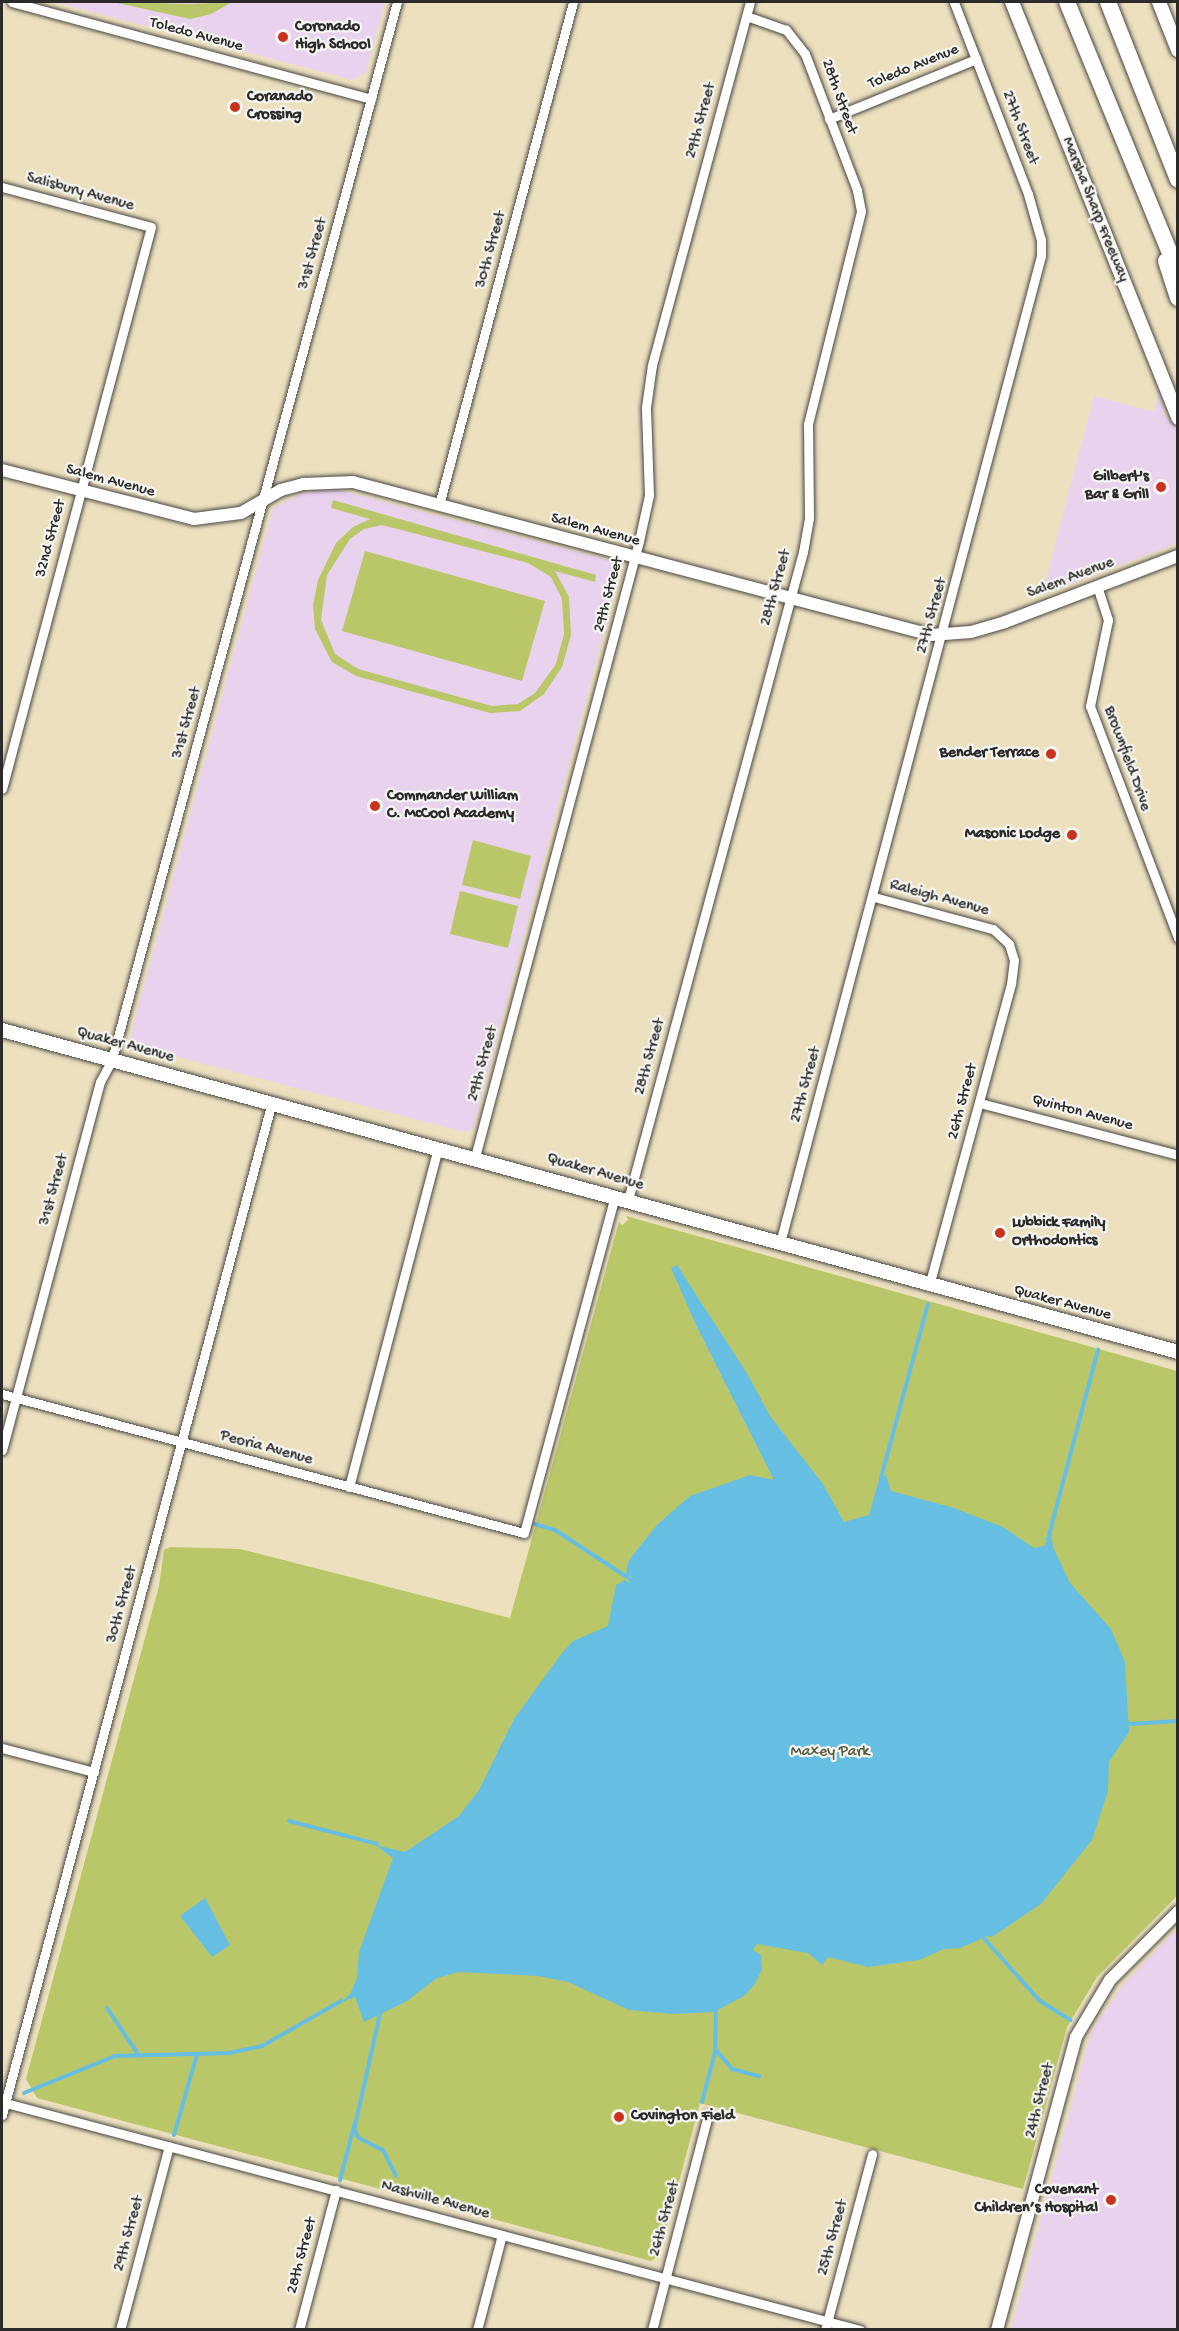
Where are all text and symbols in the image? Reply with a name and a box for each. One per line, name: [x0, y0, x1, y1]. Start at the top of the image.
street label: Toledo Avenue: [147, 14, 245, 58]
place label: Coronado High School: [295, 18, 371, 56]
marker: Coronado High School: [276, 30, 290, 44]
street label: Toledo Avenue: [866, 41, 962, 95]
street label: 28th Street: [816, 57, 860, 137]
street label: 29th Street: [683, 81, 721, 161]
place label: Coranado Crossing: [247, 88, 313, 126]
street label: 27th Street: [996, 88, 1042, 168]
marker: Coranado Crossing: [228, 100, 242, 114]
street label: Marsha Sharp Freeway: [1056, 135, 1132, 285]
street label: Salisbury Avenue: [24, 169, 136, 217]
street label: 30th Street: [473, 209, 511, 291]
street label: 31st Street: [295, 216, 333, 292]
street label: Salem Avenue: [63, 461, 157, 503]
place label: Gilbert's Bar & Grill: [1085, 468, 1149, 506]
marker: Gilbert's Bar & Grill: [1154, 480, 1168, 494]
street label: 32nd Street: [32, 498, 72, 580]
street label: Salem Avenue: [548, 510, 642, 552]
street label: 28th Street: [758, 548, 796, 628]
street label: Salem Avenue: [1025, 554, 1117, 604]
street label: 29th Street: [591, 555, 629, 635]
street label: 27th Street: [914, 576, 952, 656]
street label: 31st Street: [169, 685, 207, 761]
street label: Brownfield Drive: [1098, 704, 1154, 814]
place label: Bender Terrace: [940, 744, 1039, 764]
marker: Bender Terrace: [1044, 747, 1058, 761]
place label: Commander William C. McCool Academy: [387, 787, 518, 825]
marker: Commander William C. McCool Academy: [368, 799, 382, 813]
place label: Masonic Lodge: [965, 825, 1060, 845]
marker: Masonic Lodge: [1065, 828, 1079, 842]
street label: Raleigh Avenue: [887, 877, 991, 921]
street label: 28th Street: [632, 1017, 670, 1097]
street label: Quaker Avenue: [74, 1024, 176, 1068]
street label: 29th Street: [465, 1024, 503, 1104]
street label: 27th Street: [788, 1045, 826, 1125]
street label: 26th Street: [945, 1062, 983, 1142]
street label: Quinton Avenue: [1029, 1091, 1135, 1137]
street label: Quaker Avenue: [544, 1150, 646, 1196]
street label: 31st Street: [36, 1152, 74, 1228]
place label: Lubbick Family Orthodontics: [1012, 1214, 1105, 1252]
marker: Lubbick Family Orthodontics: [993, 1226, 1007, 1240]
street label: Quaker Avenue: [1011, 1282, 1113, 1326]
street label: Peoria Avenue: [217, 1427, 315, 1471]
street label: 30th Street: [104, 1564, 142, 1646]
park label: Maxey Park: [791, 1743, 869, 1763]
street label: 24th Street: [1022, 2061, 1060, 2141]
place label: Covington Field: [631, 2107, 734, 2127]
marker: Covington Field: [612, 2110, 626, 2124]
street label: Nashville Avenue: [379, 2177, 491, 2225]
street label: 26th Street: [647, 2179, 685, 2259]
place label: Covenant Children’s Hospital: [975, 2181, 1098, 2219]
marker: Covenant Children’s Hospital: [1102, 2191, 1120, 2209]
street label: 29th Street: [111, 2194, 149, 2274]
street label: 25th Street: [815, 2198, 853, 2278]
street label: 28th Street: [284, 2216, 322, 2296]

